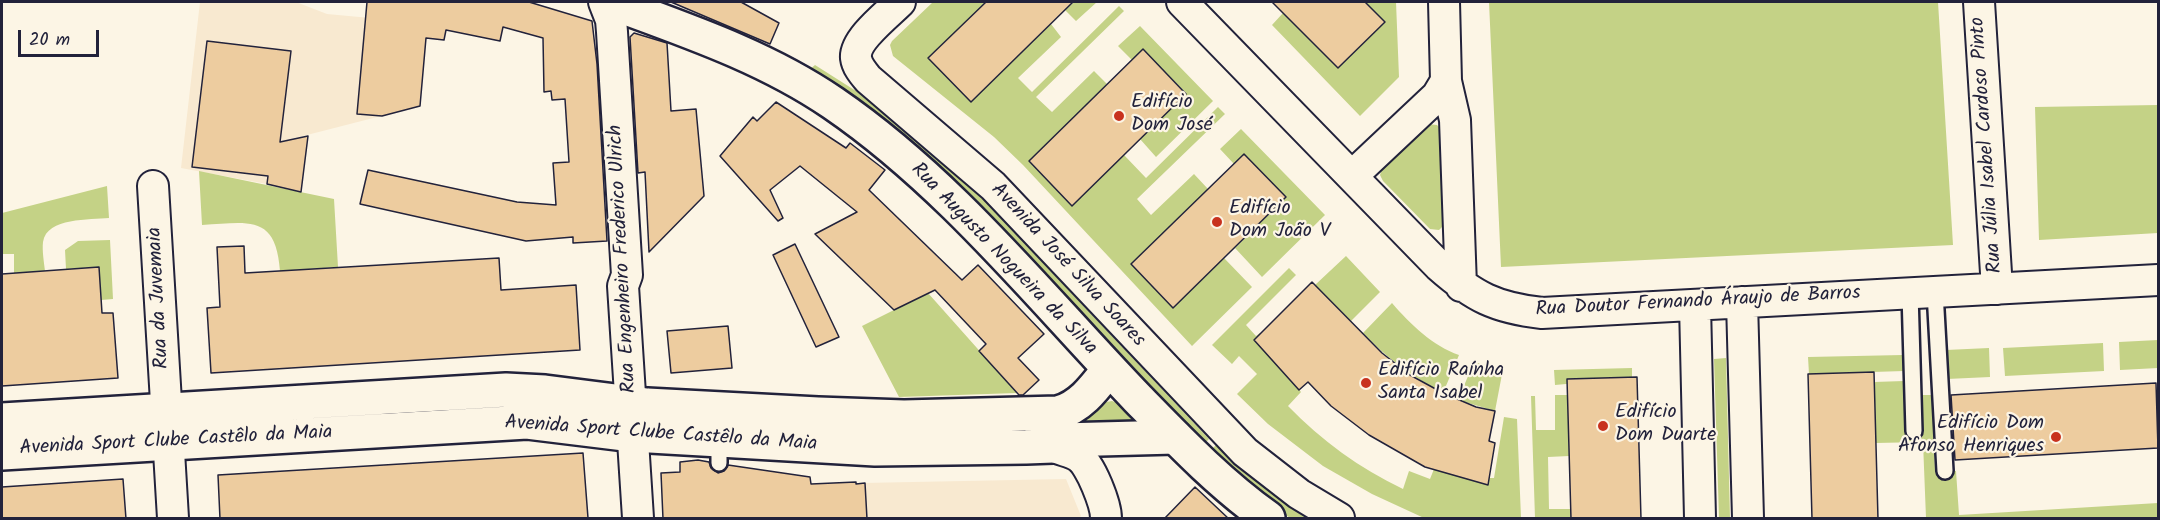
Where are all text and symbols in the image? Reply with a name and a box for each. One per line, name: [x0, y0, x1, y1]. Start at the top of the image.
street label: Rua Júlia Isabel Cardoso Pinto: [1967, 16, 2009, 274]
scale bar: [21, 18, 102, 56]
text: 20 m: [29, 26, 70, 55]
place label: Edifício Dom José: [1131, 92, 1213, 139]
marker: Edifício Dom José: [1112, 109, 1126, 123]
street label: Rua Engenheiro Frederico Ulrich: [605, 124, 643, 394]
street label: Rua Augusto Nogueira da Silva: [905, 159, 1101, 361]
street label: Avenida José Silva Soares: [985, 179, 1149, 353]
place label: Edifício Dom João V: [1229, 198, 1330, 245]
marker: Edifício Dom João V: [1210, 215, 1224, 229]
street label: Rua da Juvemaia: [144, 226, 176, 370]
street label: Rua Doutor Fernando Áraujo de Barros: [1535, 283, 1861, 323]
place label: Edifício Raínha Santa Isabel: [1378, 360, 1504, 407]
marker: Edifício Raínha Santa Isabel: [1359, 376, 1373, 390]
place label: Edifício Dom Duarte: [1615, 402, 1716, 449]
street label: Avenida Sport Clube Castêlo da Maia: [504, 412, 818, 458]
place label: Edifício Dom Afonso Henriques: [1898, 413, 2044, 460]
marker: Edifício Dom Duarte: [1596, 419, 1610, 433]
street label: Avenida Sport Clube Castêlo da Maia: [19, 422, 333, 462]
marker: Edifício Dom Afonso Henriques: [2049, 430, 2063, 444]

